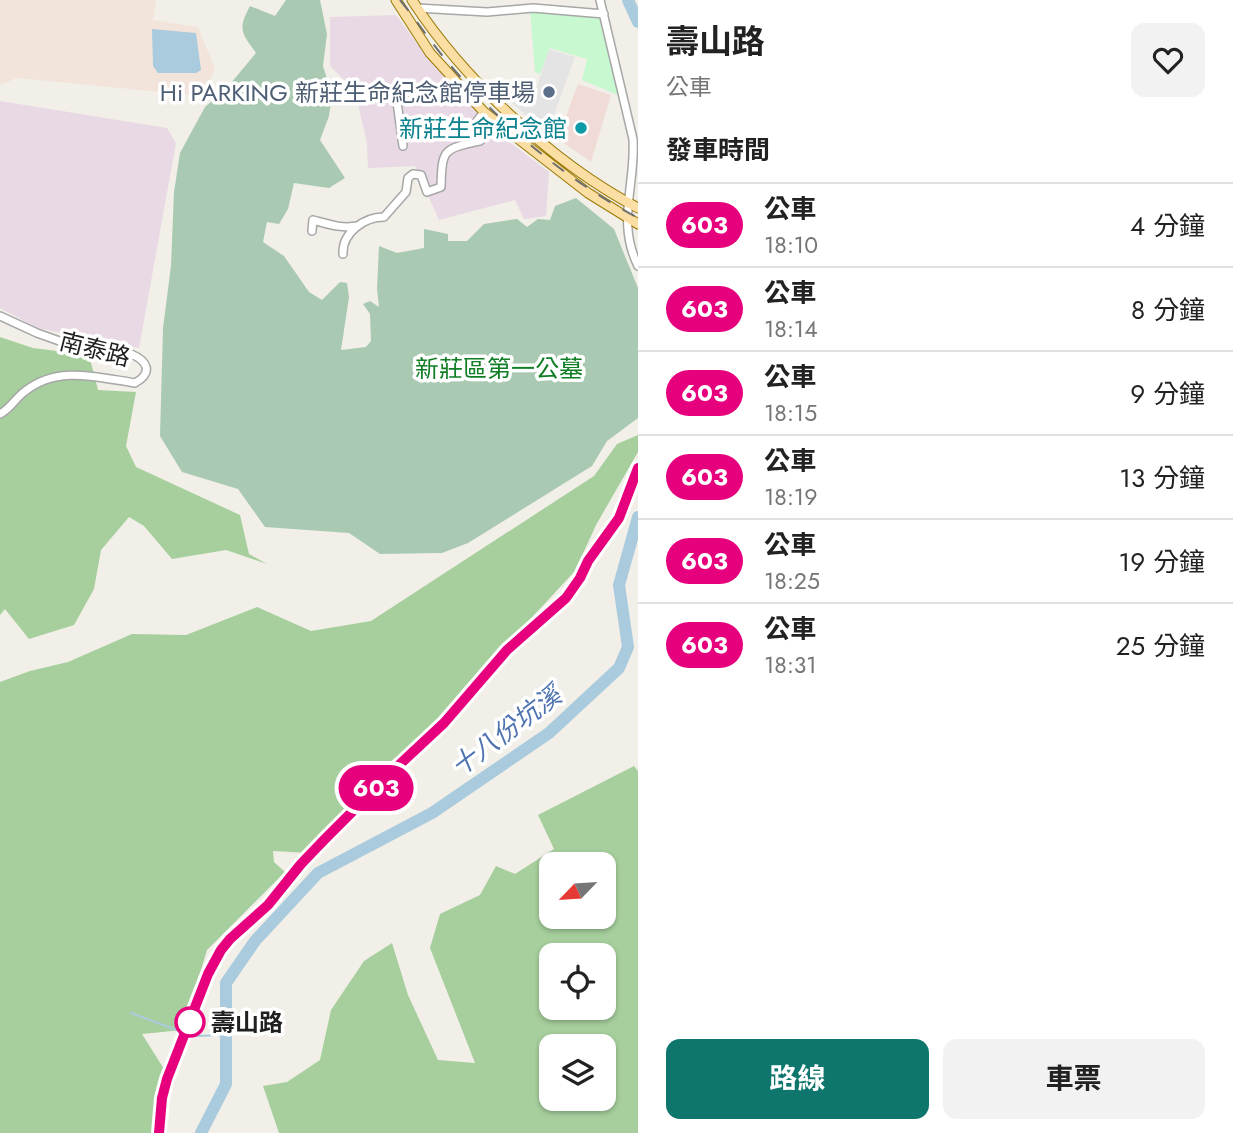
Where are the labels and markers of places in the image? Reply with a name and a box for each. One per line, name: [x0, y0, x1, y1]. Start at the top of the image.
place label: Hi PARKING 新莊生命紀念館停車場: [160, 75, 535, 110]
marker: Hi PARKING 新莊生命紀念館停車場: [541, 84, 557, 100]
place label: 新莊生命紀念館: [399, 111, 567, 146]
marker: 新莊生命紀念館: [573, 120, 589, 136]
place label: 壽山路: [211, 1005, 283, 1040]
marker: 壽山路: [175, 1007, 205, 1037]

